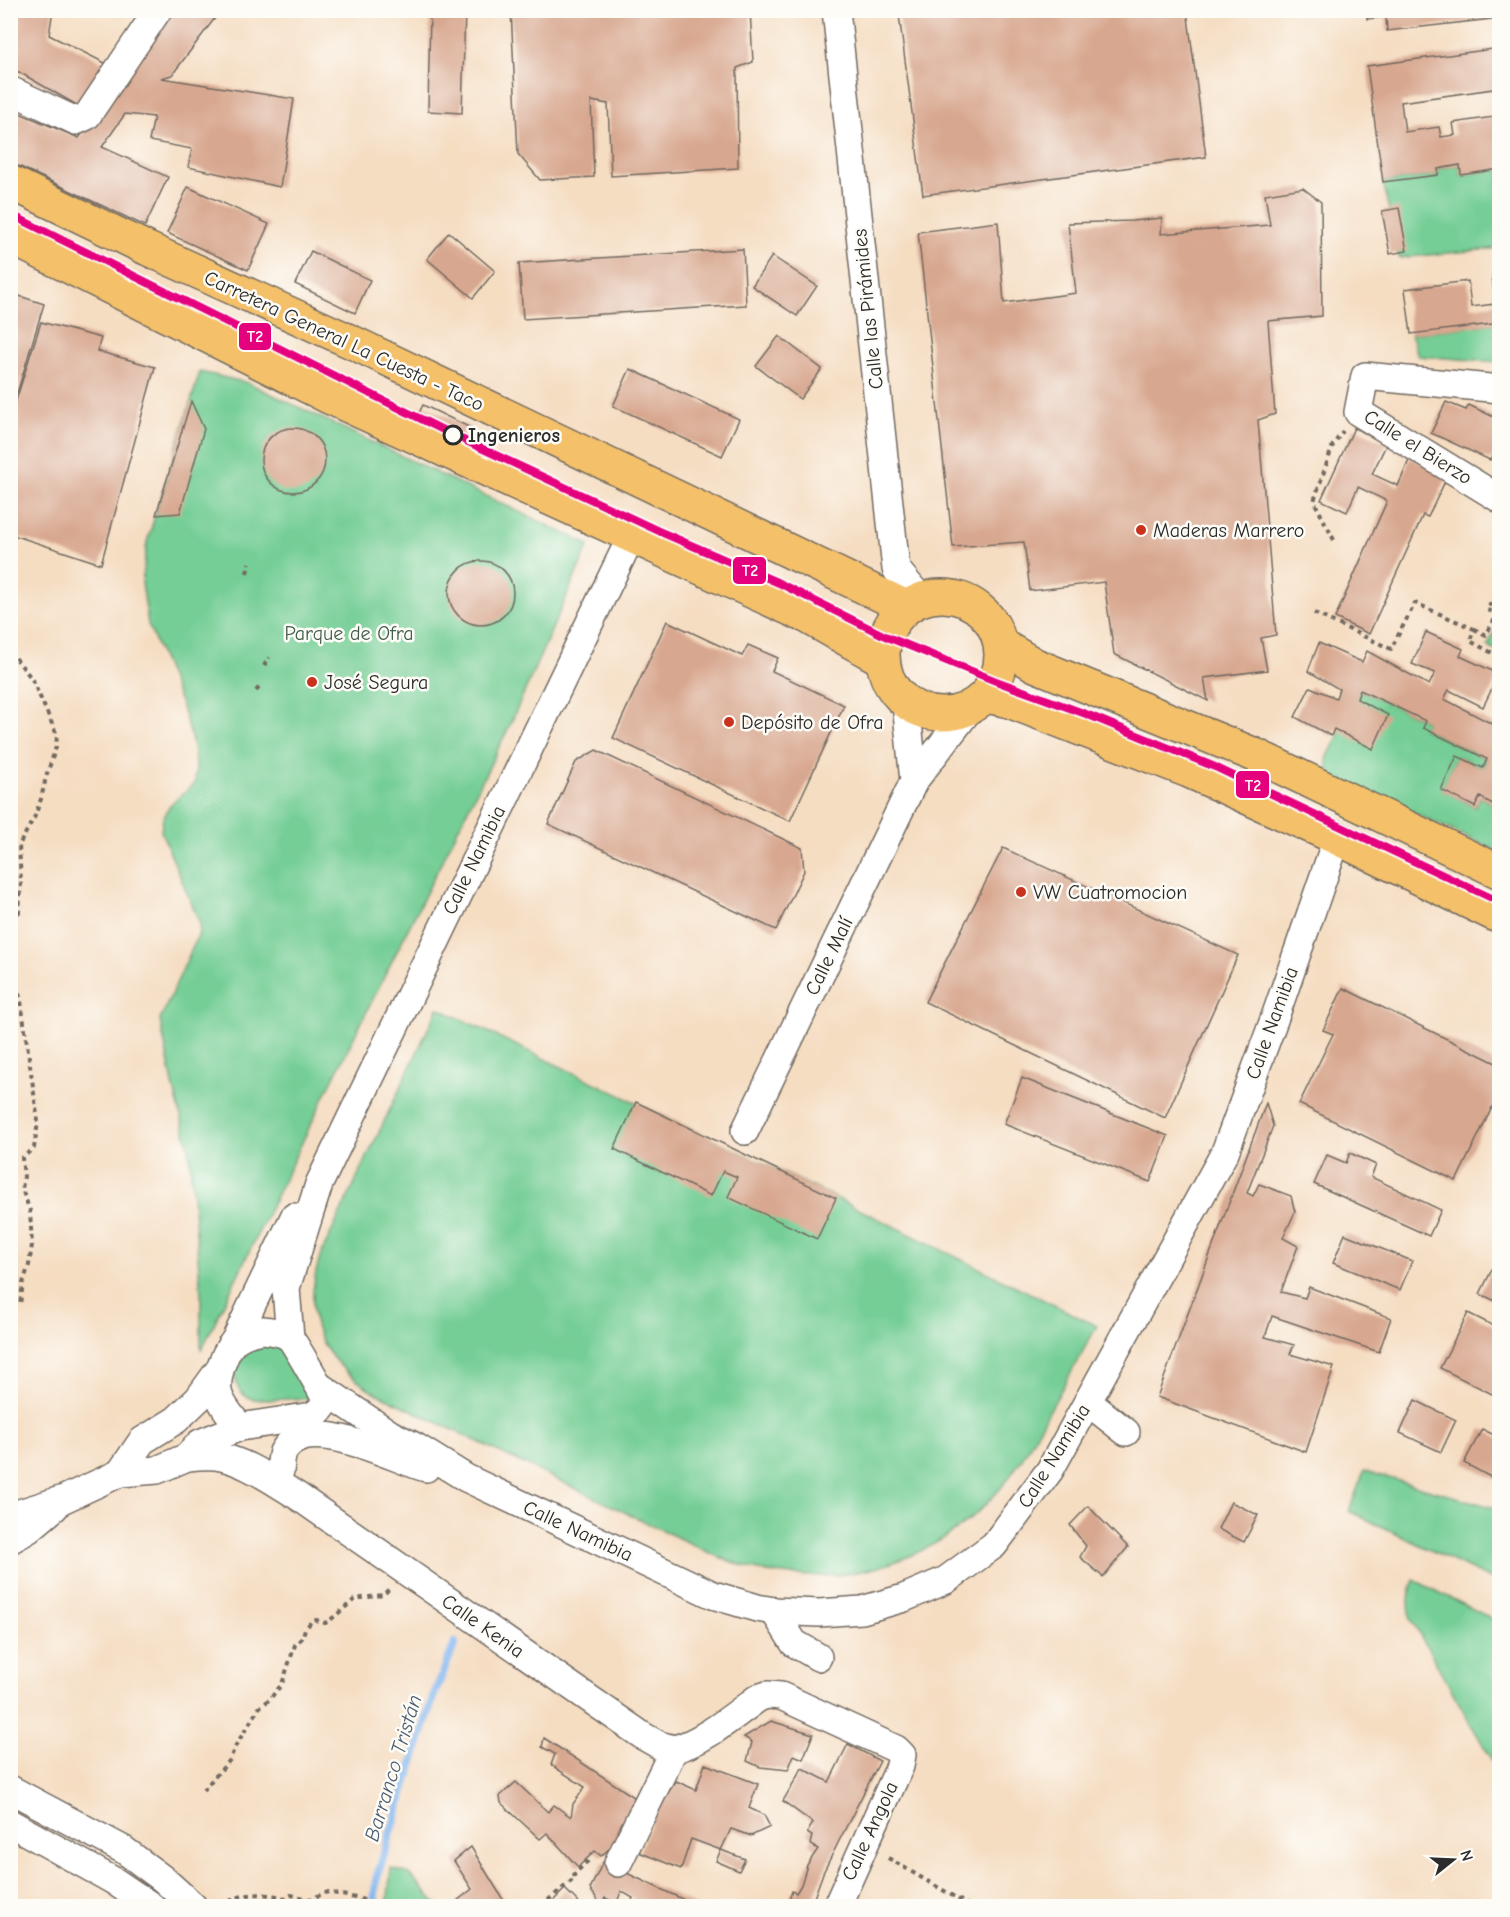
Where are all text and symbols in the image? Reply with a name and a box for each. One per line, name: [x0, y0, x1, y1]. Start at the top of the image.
street label: Calle las Pirámides: [848, 228, 888, 390]
street label: Carretera General La Cuesta - Taco: [201, 266, 487, 416]
line badge: T2: [238, 322, 272, 351]
text: T2: [247, 328, 263, 346]
street label: Calle el Bierzo: [1360, 405, 1476, 489]
place label: Ingenieros: [468, 424, 560, 447]
marker: Ingenieros: [443, 425, 463, 445]
place label: Maderas Marrero: [1153, 519, 1304, 542]
marker: Maderas Marrero: [1134, 523, 1148, 537]
line badge: T2: [732, 556, 767, 585]
text: T2: [742, 562, 758, 580]
park label: Parque de Ofra: [284, 622, 414, 645]
place label: José Segura: [324, 671, 428, 694]
marker: José Segura: [305, 675, 319, 689]
place label: Depósito de Ofra: [741, 711, 884, 734]
marker: Depósito de Ofra: [722, 715, 736, 729]
line badge: T2: [1235, 770, 1270, 799]
text: T2: [1245, 777, 1261, 795]
street label: Calle Namibia: [438, 802, 510, 918]
place label: VW Cuatromocion: [1033, 881, 1187, 904]
marker: VW Cuatromocion: [1014, 885, 1028, 899]
street label: Calle Malí: [800, 913, 858, 999]
street label: Calle Namibia: [1241, 964, 1303, 1082]
street label: Calle Namibia: [1013, 1400, 1095, 1512]
street label: Calle Namibia: [520, 1496, 636, 1566]
street label: Calle Kenia: [437, 1589, 529, 1663]
water label: Barranco Tristán: [359, 1692, 427, 1844]
street label: Calle Angola: [837, 1778, 903, 1884]
north arrow: [1423, 1830, 1483, 1890]
text: N: [1456, 1848, 1476, 1863]

